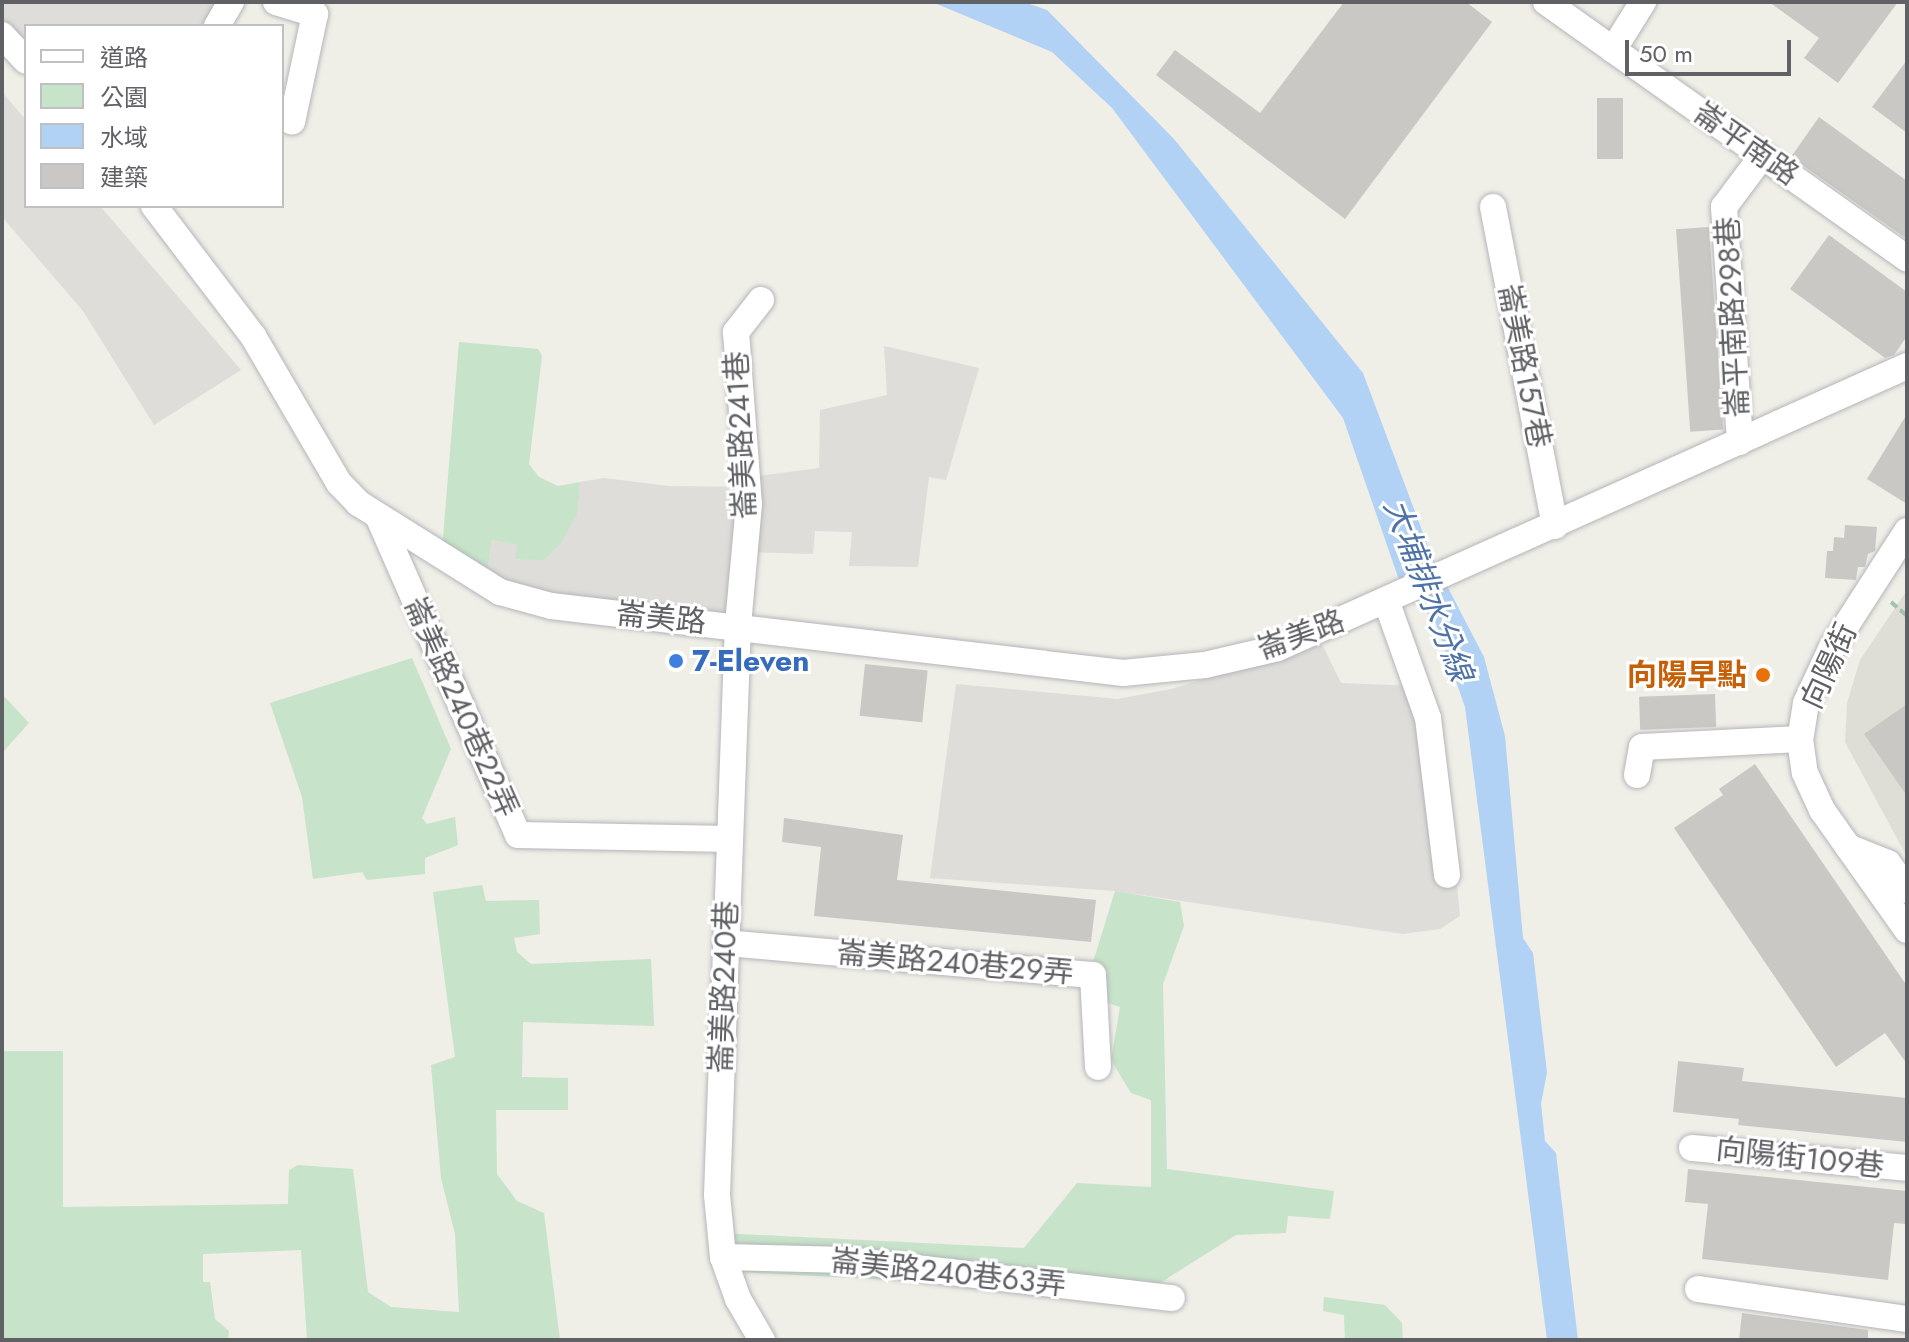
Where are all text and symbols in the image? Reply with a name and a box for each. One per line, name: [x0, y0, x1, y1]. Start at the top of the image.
legend: [24, 24, 284, 208]
scale bar: [1629, 24, 1795, 74]
text: 50 m: [1639, 36, 1693, 71]
text: 道路: [100, 40, 148, 75]
text: 公園: [100, 80, 148, 115]
street label: 崙平南路: [1687, 95, 1805, 193]
text: 水域: [100, 120, 148, 155]
text: 建築: [100, 160, 148, 195]
street label: 崙平南路298巷: [1710, 216, 1756, 418]
street label: 崙美路157巷: [1490, 281, 1558, 451]
street label: 崙美路241巷: [719, 350, 763, 520]
water label: 大埔排水分線: [1376, 493, 1480, 687]
street label: 崙美路240巷22弄: [396, 592, 526, 822]
street label: 崙美路: [614, 595, 708, 641]
street label: 崙美路: [1253, 603, 1349, 667]
street label: 向陽街: [1794, 618, 1864, 714]
place label: 7-Eleven: [692, 643, 809, 679]
marker: 7-Eleven: [667, 652, 685, 670]
place label: 向陽早點: [1627, 657, 1747, 693]
marker: 向陽早點: [1754, 666, 1772, 684]
street label: 崙美路240巷: [703, 900, 745, 1074]
street label: 崙美路240巷29弄: [835, 935, 1075, 991]
street label: 向陽街109巷: [1714, 1131, 1886, 1185]
street label: 崙美路240巷63弄: [829, 1243, 1067, 1303]

